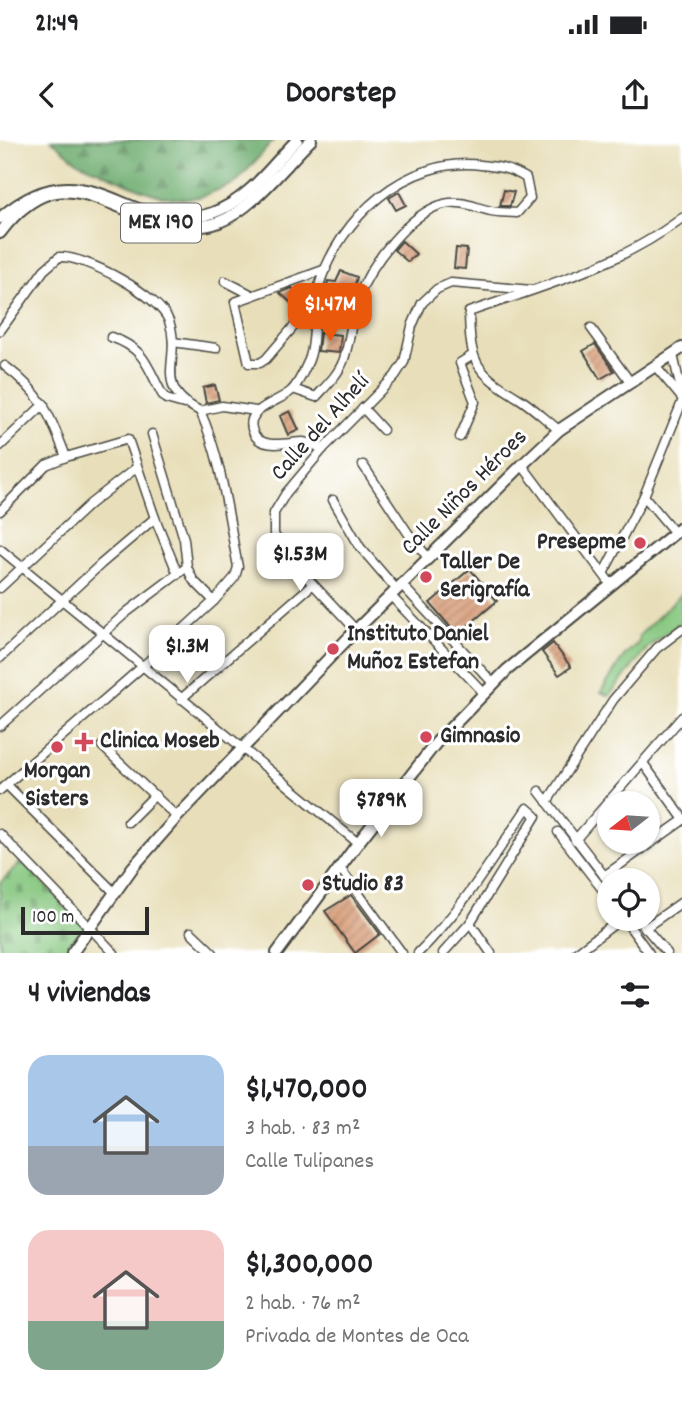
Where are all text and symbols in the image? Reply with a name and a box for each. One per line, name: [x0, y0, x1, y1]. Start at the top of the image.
text: 21:49: [35, 6, 79, 43]
text: Doorstep: [286, 72, 396, 118]
icon: back: [28, 76, 66, 114]
icon: share: [616, 76, 654, 114]
road number: MEX 190: [121, 204, 201, 242]
pin: $1.47M: [273, 284, 387, 343]
text: $1.47M: [304, 289, 356, 322]
street label: Calle del Alhelí: [263, 366, 380, 489]
street label: Calle Niños Héroes: [394, 422, 536, 564]
place label: Presepme: [537, 526, 626, 560]
pin: $1.53M: [243, 533, 357, 593]
marker: Presepme: [632, 535, 648, 551]
text: $1.53M: [273, 539, 327, 572]
place label: Taller De Serigrafía: [440, 546, 530, 608]
marker: Taller De Serigrafía: [418, 569, 434, 585]
place label: Instituto Daniel Muñoz Estefan: [347, 618, 489, 680]
pin: $1.3M: [138, 626, 236, 685]
text: $1.3M: [165, 631, 209, 664]
marker: Instituto Daniel Muñoz Estefan: [325, 641, 341, 657]
place label: Gimnasio: [440, 720, 521, 754]
place label: Clinica Moseb: [100, 725, 220, 759]
marker: Gimnasio: [418, 729, 434, 745]
marker: Clinica Moseb: [74, 732, 94, 752]
marker: Morgan Sisters: [49, 739, 65, 755]
place label: Morgan Sisters: [24, 755, 90, 817]
pin: $789K: [332, 780, 430, 839]
text: $789K: [356, 785, 406, 818]
north arrow: [597, 791, 660, 854]
map controls: [597, 791, 660, 931]
place label: Studio 83: [322, 868, 404, 902]
button: locate: [597, 868, 660, 931]
marker: Studio 83: [300, 877, 316, 893]
scale bar: [21, 904, 149, 936]
text: 100 m: [32, 905, 74, 932]
text: 4 viviendas: [28, 974, 151, 1017]
icon: filters: [616, 976, 654, 1014]
text: $1,470,000: [245, 1070, 368, 1113]
icon: home: [84, 1083, 168, 1167]
text: 3 hab. · 83 m²: [245, 1113, 360, 1146]
text: Calle Tulipanes: [245, 1146, 374, 1179]
text: $1,300,000: [245, 1245, 373, 1288]
icon: home: [84, 1258, 168, 1342]
text: 2 hab. · 76 m²: [245, 1288, 361, 1321]
text: Privada de Montes de Oca: [245, 1321, 469, 1354]

